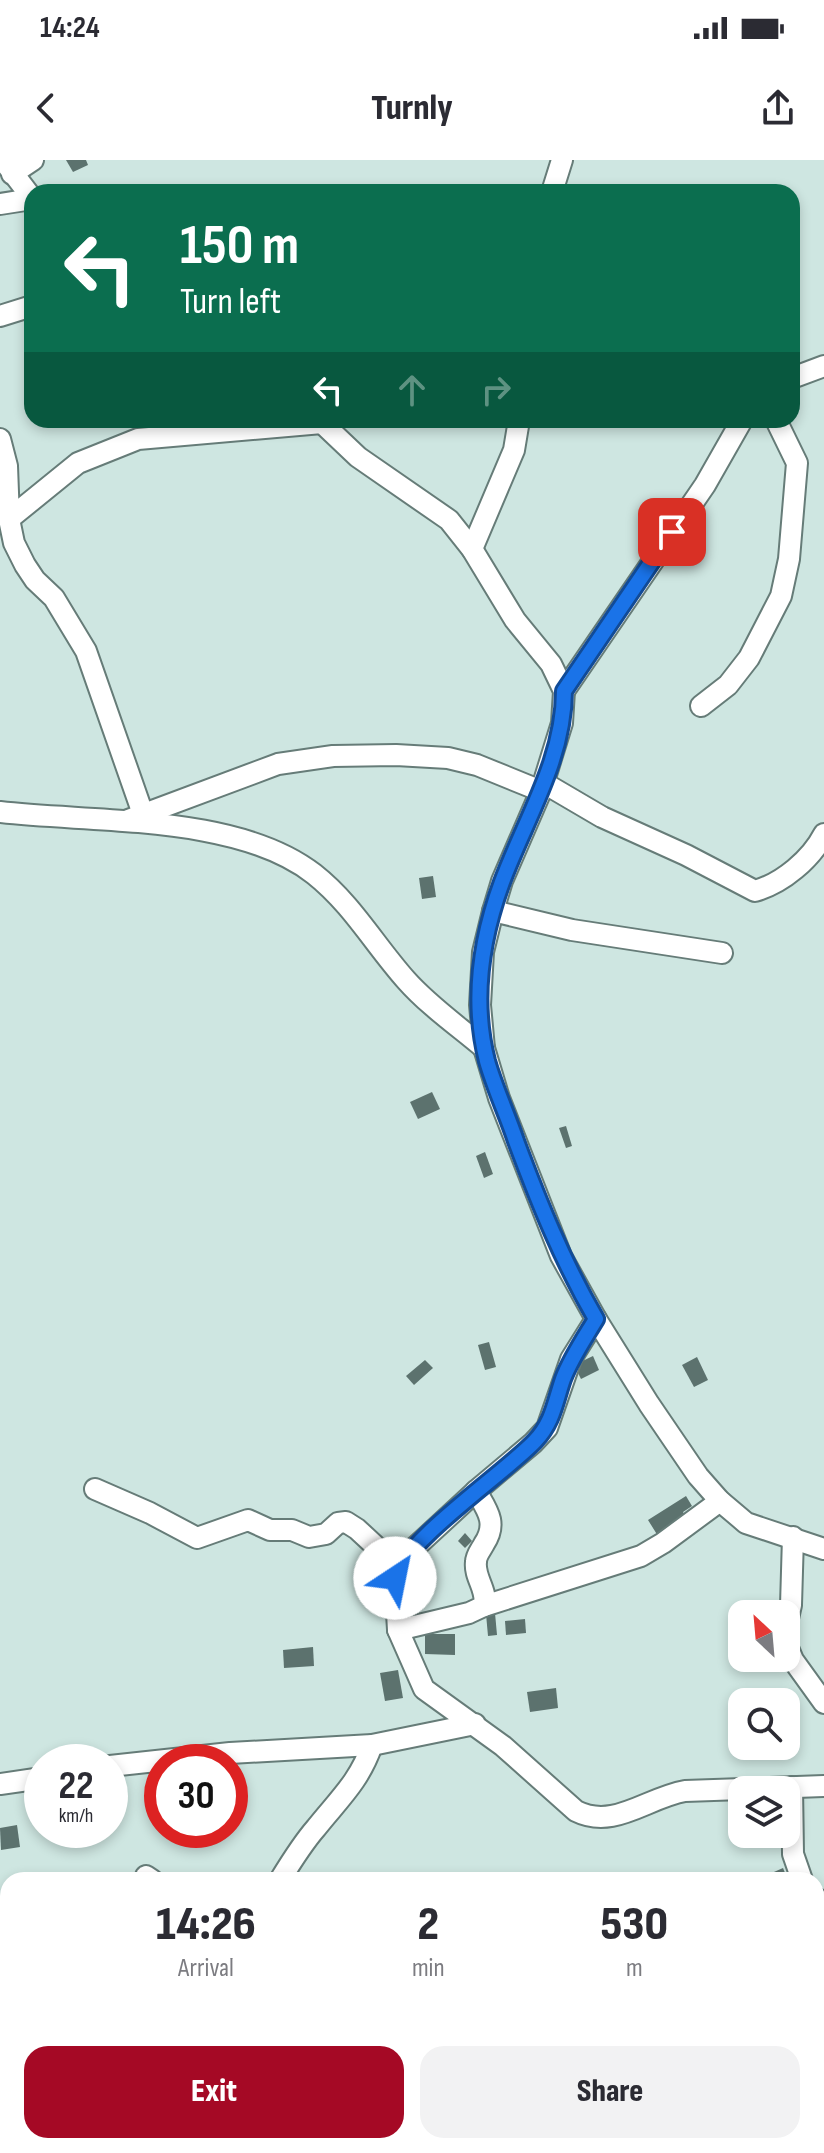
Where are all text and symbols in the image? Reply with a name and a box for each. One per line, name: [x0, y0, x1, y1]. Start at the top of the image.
text: 14:24: [40, 10, 100, 46]
icon: back: [24, 86, 68, 130]
icon: share: [756, 86, 800, 130]
text: Turnly: [371, 87, 453, 130]
text: 150 m: [180, 213, 299, 280]
icon: left: [48, 216, 152, 320]
text: Turn left: [180, 281, 281, 324]
icon: left: [306, 368, 350, 412]
icon: ahead: [390, 368, 434, 412]
icon: right: [474, 368, 518, 412]
pin: [638, 498, 706, 566]
icon: arrive: [650, 510, 694, 554]
position arrow: [353, 1536, 437, 1620]
north arrow: [728, 1600, 800, 1672]
map controls: [728, 1600, 800, 1848]
button: search: [728, 1688, 800, 1760]
speed limit sign: 30: [144, 1744, 248, 1848]
text: 22: [58, 1762, 94, 1810]
button: layers: [728, 1776, 800, 1848]
text: km/h: [59, 1804, 93, 1828]
text: 14:26: [156, 1896, 256, 1953]
text: 2: [417, 1896, 439, 1953]
text: 530: [601, 1896, 668, 1953]
text: Arrival: [178, 1953, 234, 1984]
text: min: [412, 1953, 445, 1984]
text: m: [626, 1953, 643, 1984]
button: Exit: [24, 2046, 404, 2138]
button: Share: [420, 2046, 800, 2138]

